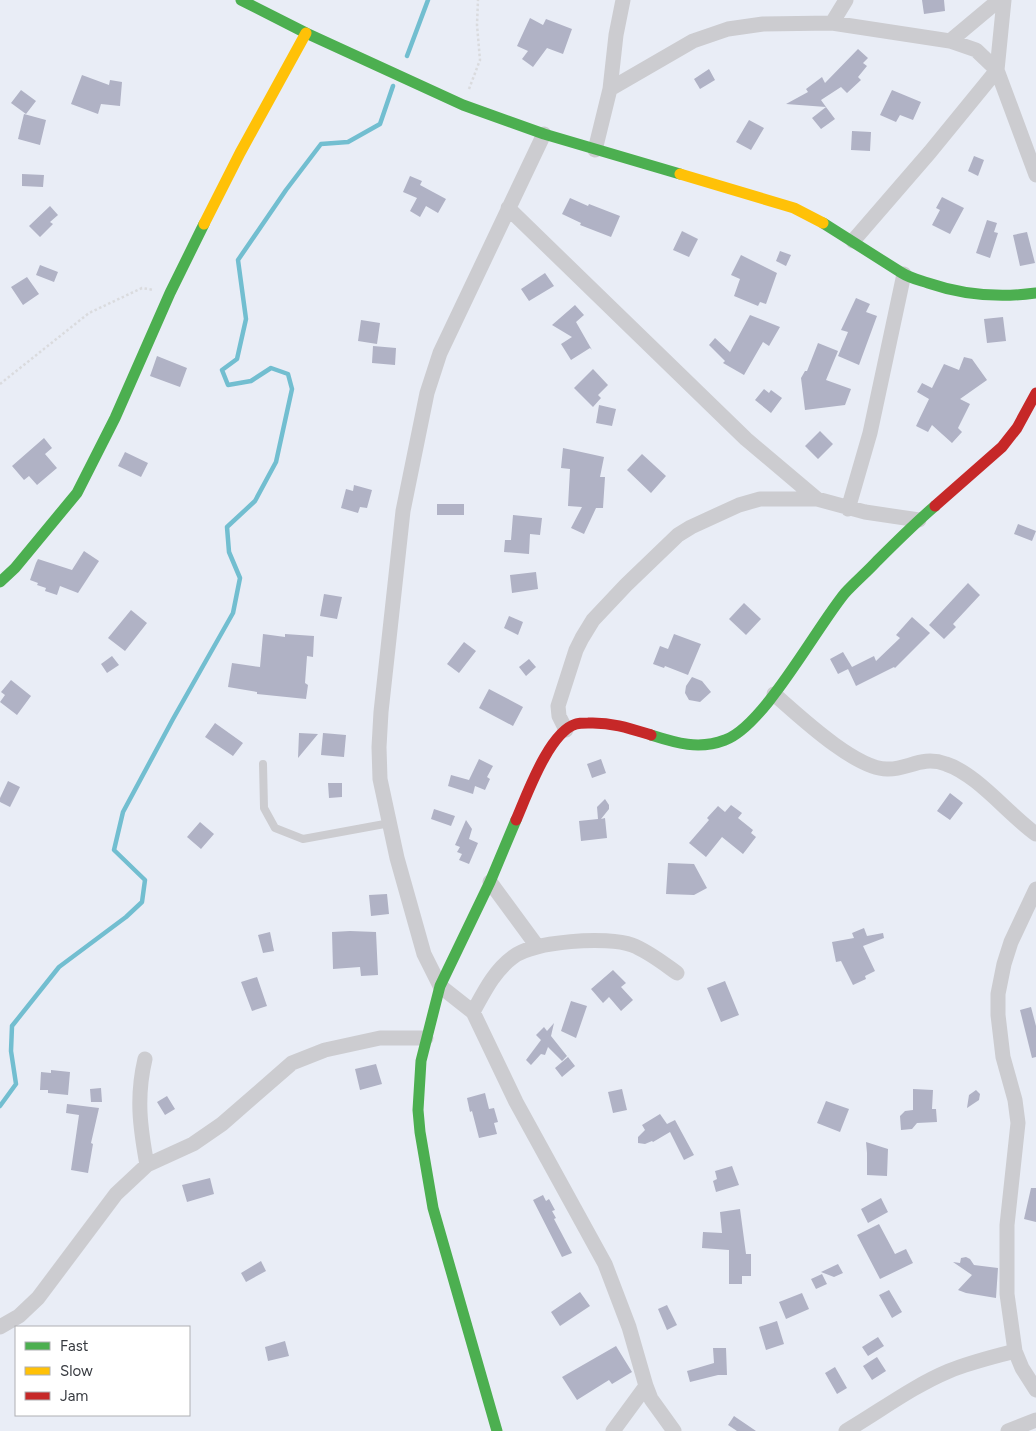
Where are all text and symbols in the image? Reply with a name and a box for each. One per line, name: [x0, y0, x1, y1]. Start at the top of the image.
legend: [15, 1326, 190, 1416]
text: Fast: [60, 1337, 89, 1355]
text: Slow: [60, 1362, 93, 1380]
text: Jam: [60, 1387, 88, 1405]

